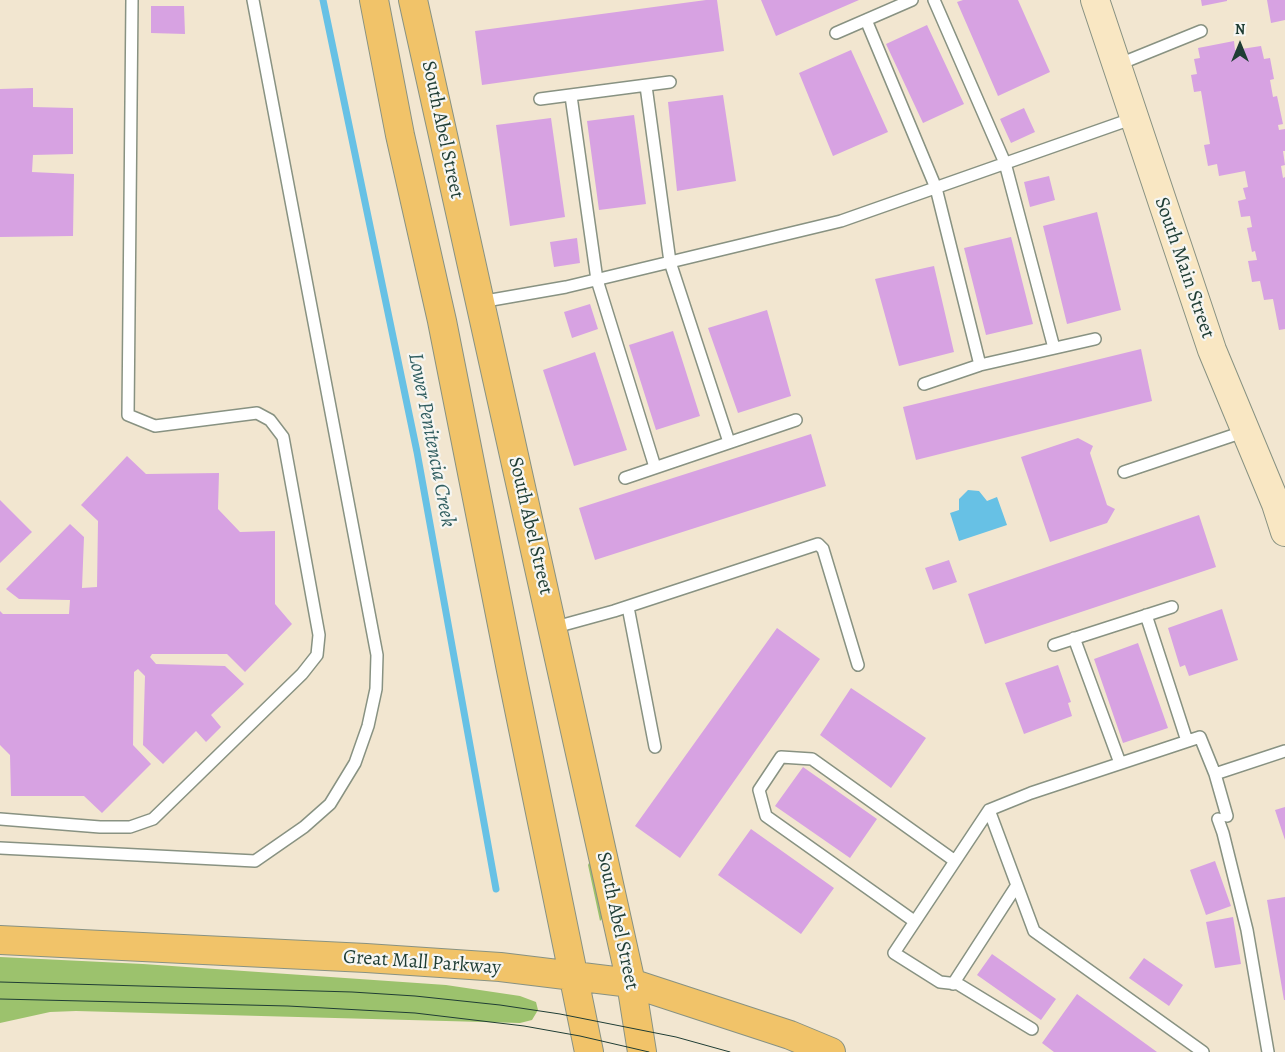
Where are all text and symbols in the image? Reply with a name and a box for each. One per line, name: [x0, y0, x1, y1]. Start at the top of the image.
north arrow: [1215, 20, 1265, 70]
text: N: [1235, 20, 1245, 39]
street label: South Abel Street: [416, 59, 468, 201]
street label: South Main Street: [1149, 194, 1219, 342]
water label: Lower Penitencia Creek: [402, 351, 460, 529]
street label: South Abel Street: [502, 455, 558, 597]
street label: South Abel Street: [591, 850, 643, 992]
street label: Great Mall Parkway: [342, 946, 502, 980]

